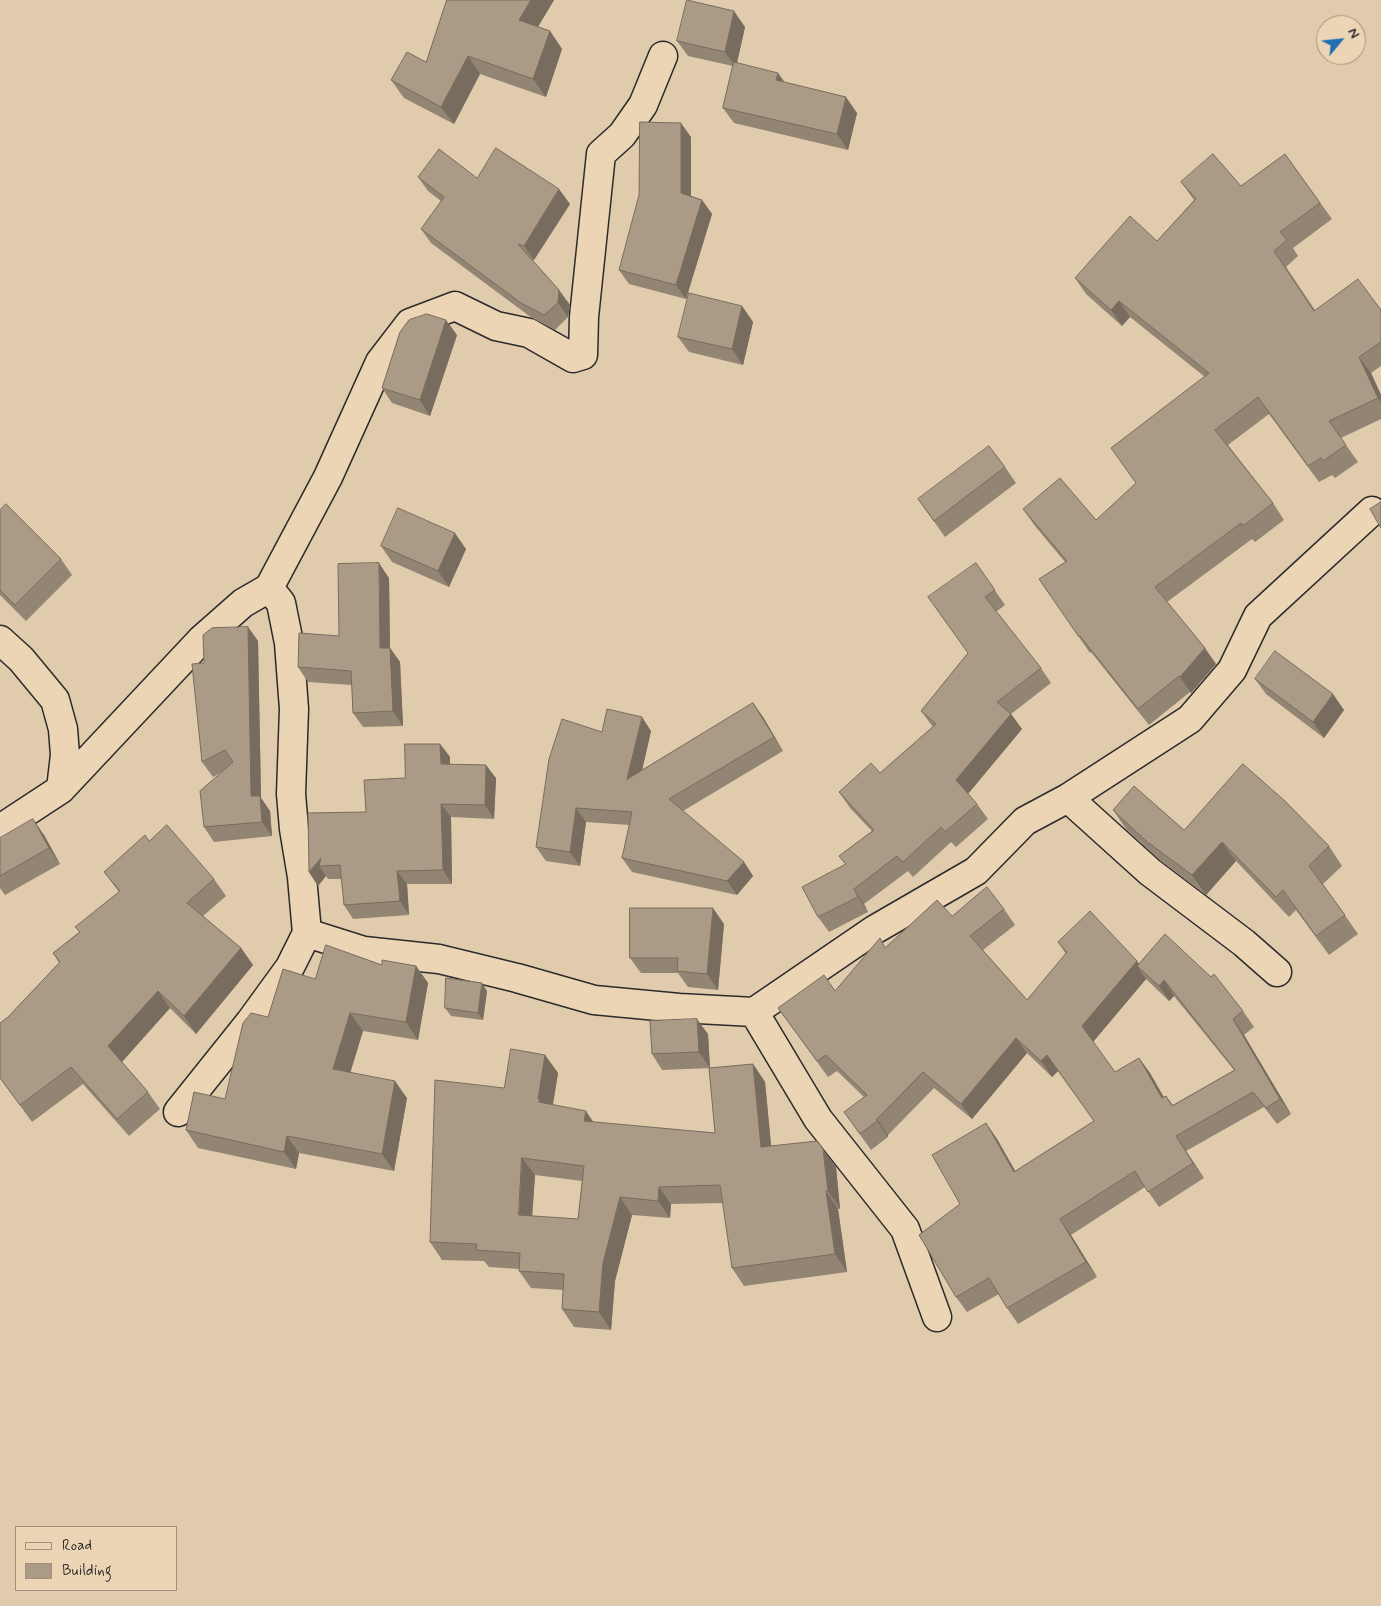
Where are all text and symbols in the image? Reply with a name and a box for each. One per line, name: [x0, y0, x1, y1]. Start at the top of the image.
north arrow: [1316, 15, 1366, 65]
text: N: [1343, 25, 1363, 42]
legend: [15, 1526, 178, 1591]
text: Road: [62, 1536, 92, 1556]
text: Building: [62, 1561, 112, 1581]

